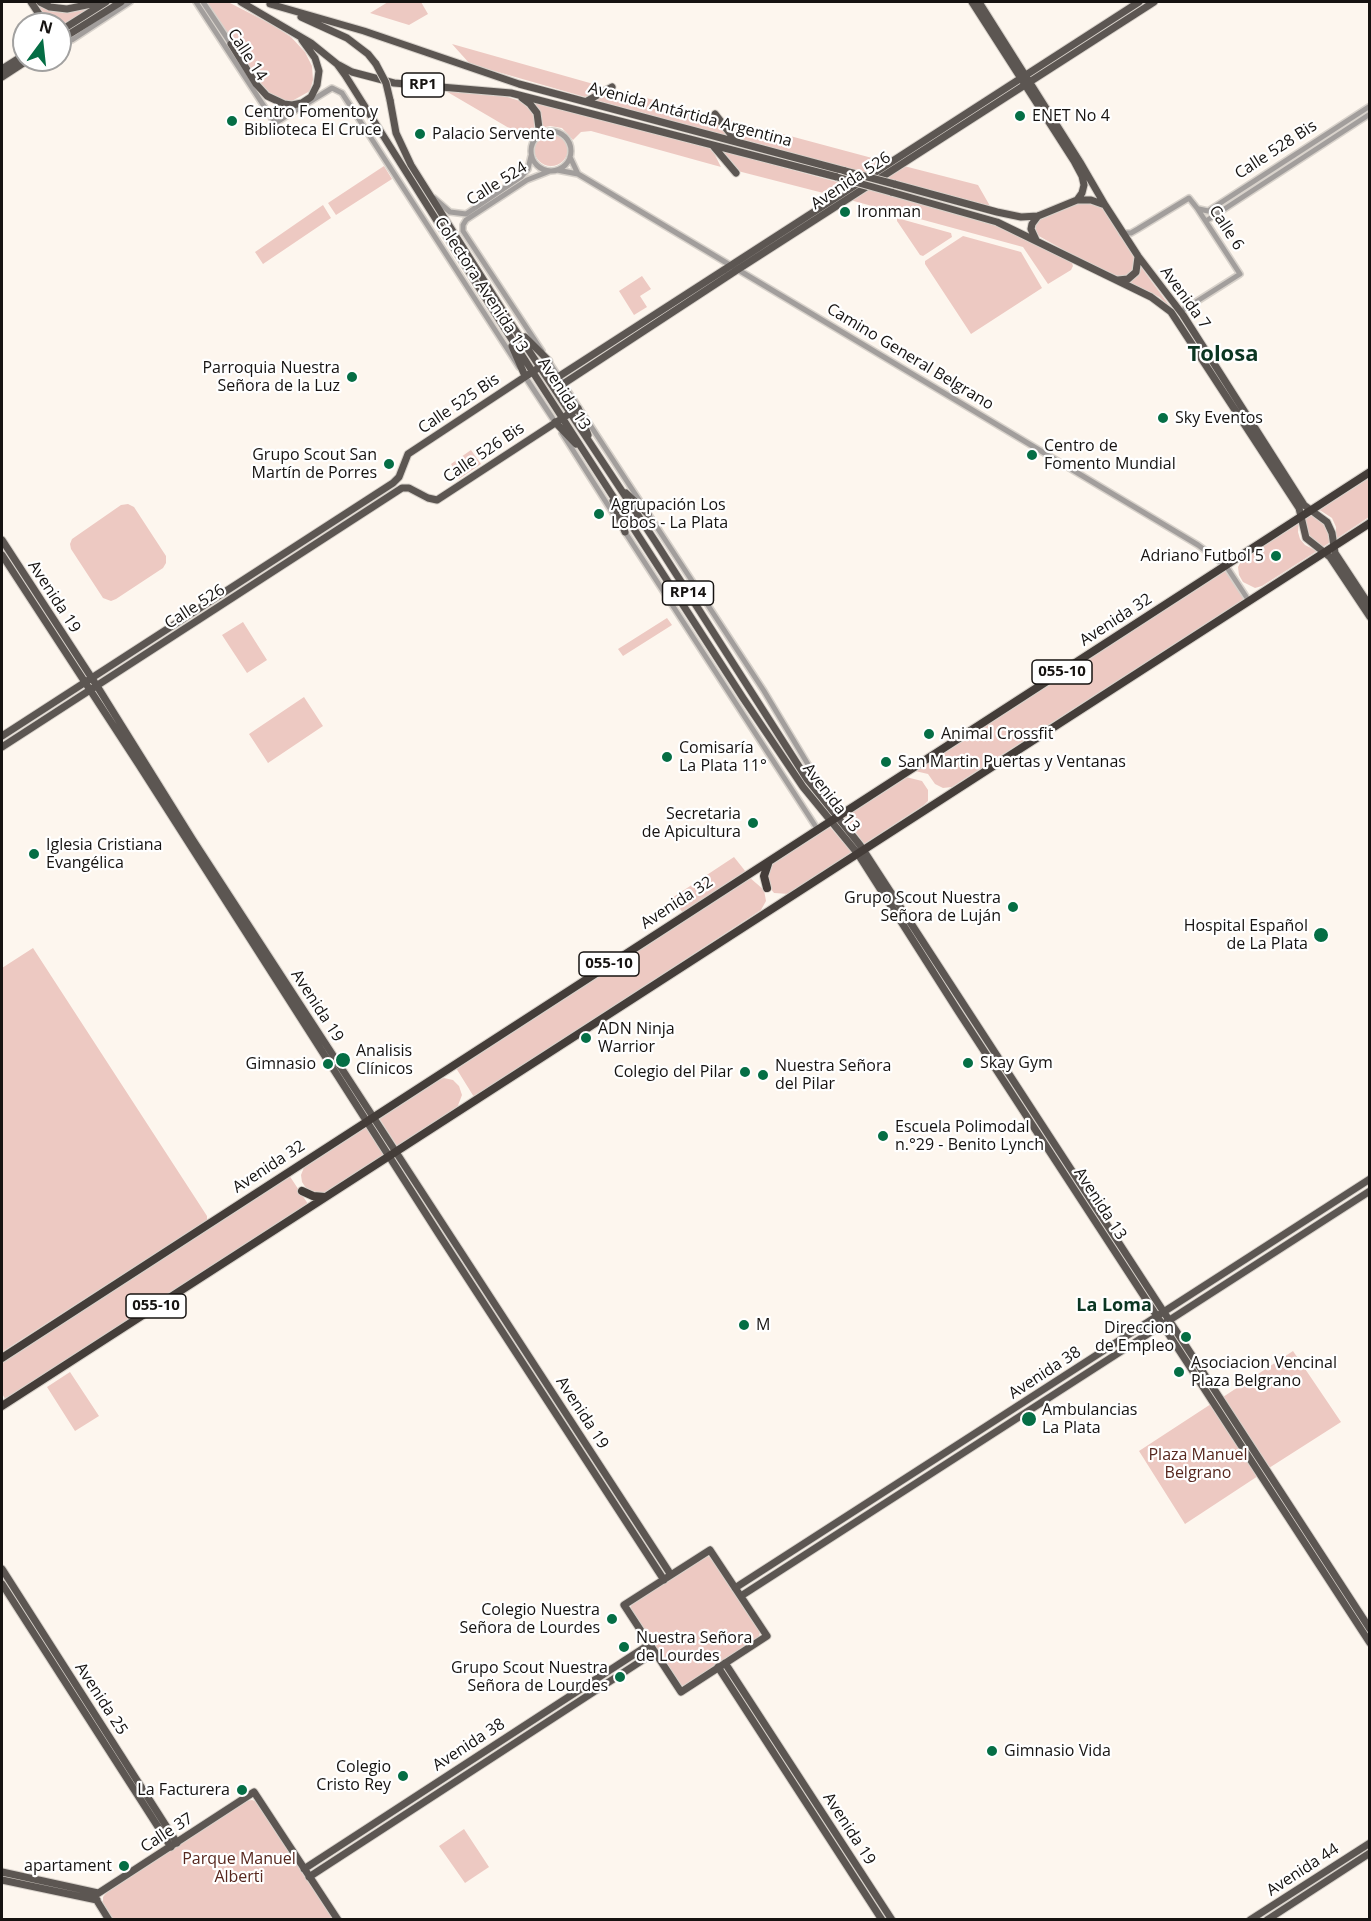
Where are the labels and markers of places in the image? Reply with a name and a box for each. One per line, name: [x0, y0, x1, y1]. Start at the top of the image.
place label: Centro Fomento y Biblioteca El Cruce: [244, 102, 381, 140]
place label: ENET No 4: [1032, 106, 1110, 126]
marker: ENET No 4: [1013, 109, 1027, 123]
marker: Centro Fomento y Biblioteca El Cruce: [225, 114, 239, 128]
place label: Palacio Servente: [432, 124, 555, 144]
marker: Palacio Servente: [413, 127, 427, 141]
place label: Ironman: [857, 202, 921, 222]
marker: Ironman: [838, 205, 852, 219]
place label: Parroquia Nuestra Señora de la Luz: [202, 358, 340, 396]
marker: Parroquia Nuestra Señora de la Luz: [345, 370, 359, 384]
place label: Sky Eventos: [1175, 408, 1263, 428]
marker: Sky Eventos: [1156, 411, 1170, 425]
place label: Centro de Fomento Mundial: [1044, 436, 1176, 474]
place label: Grupo Scout San Martín de Porres: [252, 445, 377, 483]
marker: Centro de Fomento Mundial: [1025, 448, 1039, 462]
marker: Grupo Scout San Martín de Porres: [382, 457, 396, 471]
place label: Agrupación Los Lobos - La Plata: [611, 495, 728, 533]
marker: Agrupación Los Lobos - La Plata: [592, 507, 606, 521]
place label: Adriano Futbol 5: [1140, 546, 1264, 566]
marker: Adriano Futbol 5: [1269, 549, 1283, 563]
place label: Animal Crossfit: [941, 724, 1053, 744]
marker: Animal Crossfit: [922, 727, 936, 741]
place label: Comisaría La Plata 11°: [679, 738, 767, 776]
marker: Comisaría La Plata 11°: [660, 750, 674, 764]
place label: San Martin Puertas y Ventanas: [898, 752, 1126, 772]
marker: San Martin Puertas y Ventanas: [879, 755, 893, 769]
place label: Secretaria de Apicultura: [642, 804, 741, 842]
marker: Secretaria de Apicultura: [746, 816, 760, 830]
place label: Iglesia Cristiana Evangélica: [46, 835, 163, 873]
marker: Iglesia Cristiana Evangélica: [27, 847, 41, 861]
place label: Grupo Scout Nuestra Señora de Luján: [844, 888, 1001, 926]
marker: Grupo Scout Nuestra Señora de Luján: [1006, 900, 1020, 914]
place label: Hospital Español de La Plata: [1184, 916, 1308, 954]
marker: Hospital Español de La Plata: [1312, 926, 1330, 944]
place label: ADN Ninja Warrior: [598, 1019, 675, 1057]
marker: ADN Ninja Warrior: [579, 1031, 593, 1045]
place label: Analisis Clínicos: [356, 1041, 413, 1079]
marker: Analisis Clínicos: [334, 1051, 352, 1069]
place label: Skay Gym: [980, 1053, 1053, 1073]
place label: Gimnasio: [246, 1054, 316, 1074]
place label: Nuestra Señora del Pilar: [775, 1056, 891, 1094]
marker: Skay Gym: [961, 1056, 975, 1070]
marker: Gimnasio: [321, 1057, 335, 1071]
place label: Colegio del Pilar: [614, 1062, 733, 1082]
marker: Colegio del Pilar: [738, 1065, 752, 1079]
marker: Nuestra Señora del Pilar: [756, 1068, 770, 1082]
place label: Escuela Polimodal n.°29 - Benito Lynch: [895, 1117, 1044, 1155]
marker: Escuela Polimodal n.°29 - Benito Lynch: [876, 1129, 890, 1143]
place label: M: [756, 1315, 770, 1335]
marker: M: [737, 1318, 751, 1332]
place label: Direccion de Empleo: [1095, 1318, 1174, 1356]
marker: Direccion de Empleo: [1179, 1330, 1193, 1344]
place label: Asociacion Vencinal Plaza Belgrano: [1191, 1353, 1337, 1391]
marker: Asociacion Vencinal Plaza Belgrano: [1172, 1365, 1186, 1379]
place label: Ambulancias La Plata: [1042, 1400, 1137, 1438]
marker: Ambulancias La Plata: [1020, 1410, 1038, 1428]
place label: Colegio Nuestra Señora de Lourdes: [460, 1600, 600, 1638]
marker: Colegio Nuestra Señora de Lourdes: [605, 1612, 619, 1626]
place label: Nuestra Señora de Lourdes: [636, 1628, 752, 1666]
marker: Nuestra Señora de Lourdes: [617, 1640, 631, 1654]
place label: Grupo Scout Nuestra Señora de Lourdes: [451, 1658, 608, 1696]
marker: Grupo Scout Nuestra Señora de Lourdes: [613, 1670, 627, 1684]
place label: Gimnasio Vida: [1004, 1741, 1111, 1761]
marker: Gimnasio Vida: [985, 1744, 999, 1758]
place label: Colegio Cristo Rey: [316, 1757, 391, 1795]
marker: Colegio Cristo Rey: [396, 1769, 410, 1783]
place label: La Facturera: [137, 1780, 230, 1800]
marker: La Facturera: [235, 1783, 249, 1797]
place label: apartament: [24, 1856, 112, 1876]
marker: apartament: [117, 1859, 131, 1873]

